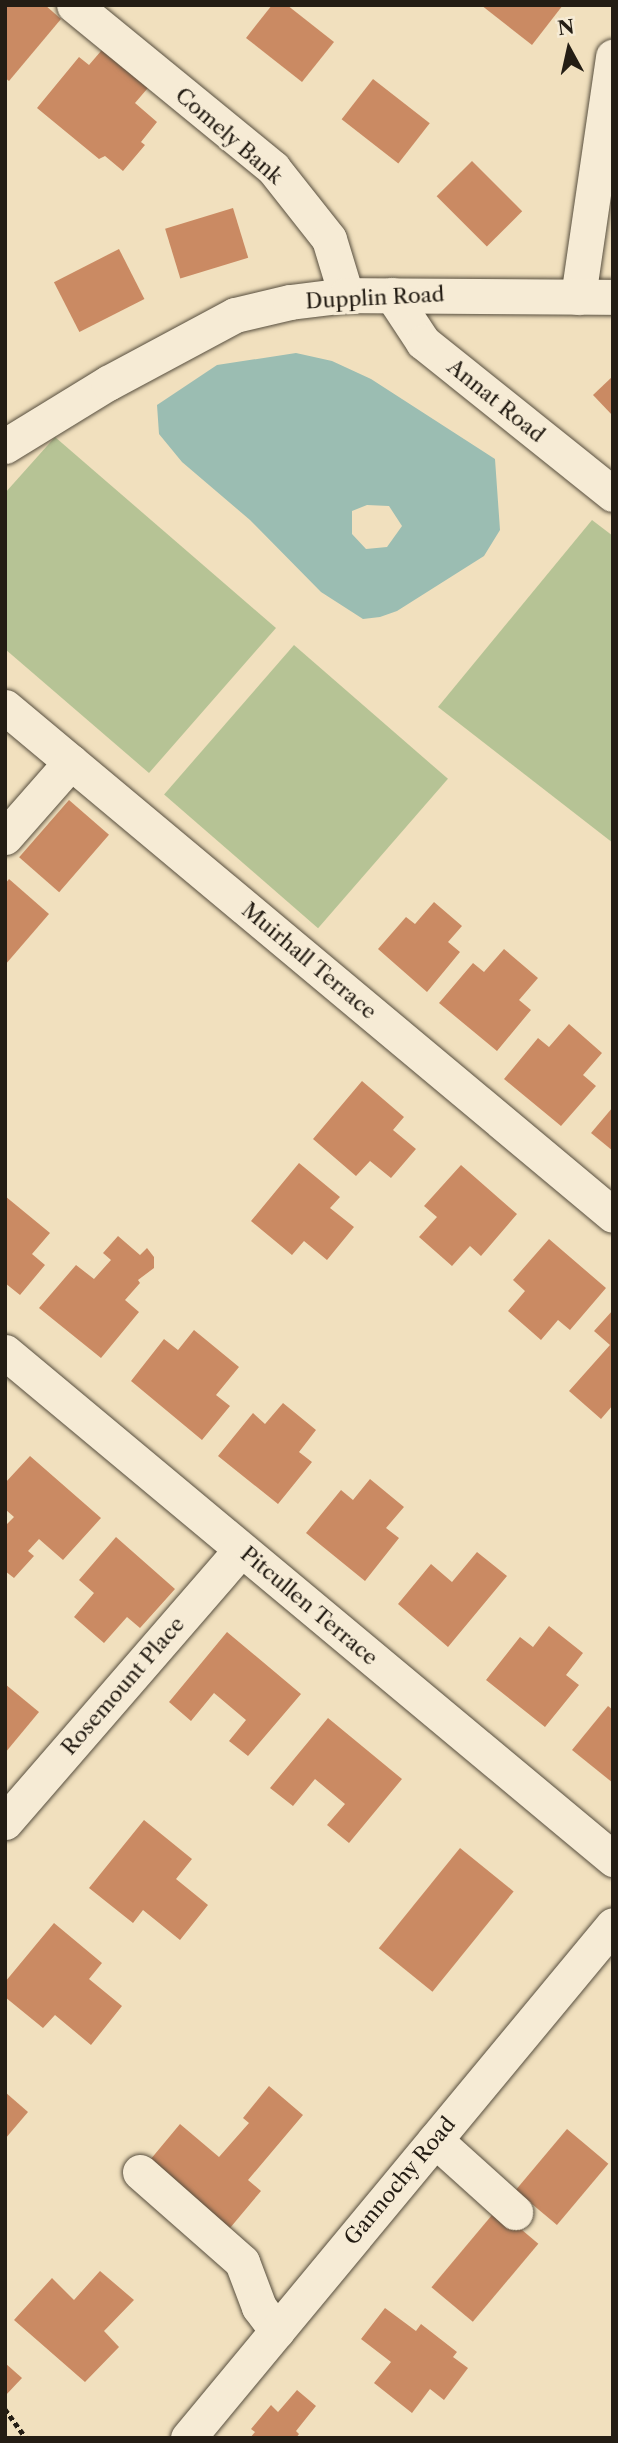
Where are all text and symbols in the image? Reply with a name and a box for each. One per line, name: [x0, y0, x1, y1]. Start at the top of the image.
north arrow: [534, 14, 604, 84]
text: N: [556, 15, 576, 40]
street label: Comely Bank: [170, 82, 288, 190]
street label: Dupplin Road: [305, 282, 445, 314]
street label: Annat Road: [442, 354, 550, 448]
street label: Muirhall Terrace: [236, 897, 382, 1025]
street label: Pitcullen Terrace: [235, 1541, 383, 1671]
street label: Rosemount Place: [56, 1612, 190, 1760]
street label: Gannochy Road: [339, 2112, 461, 2250]

